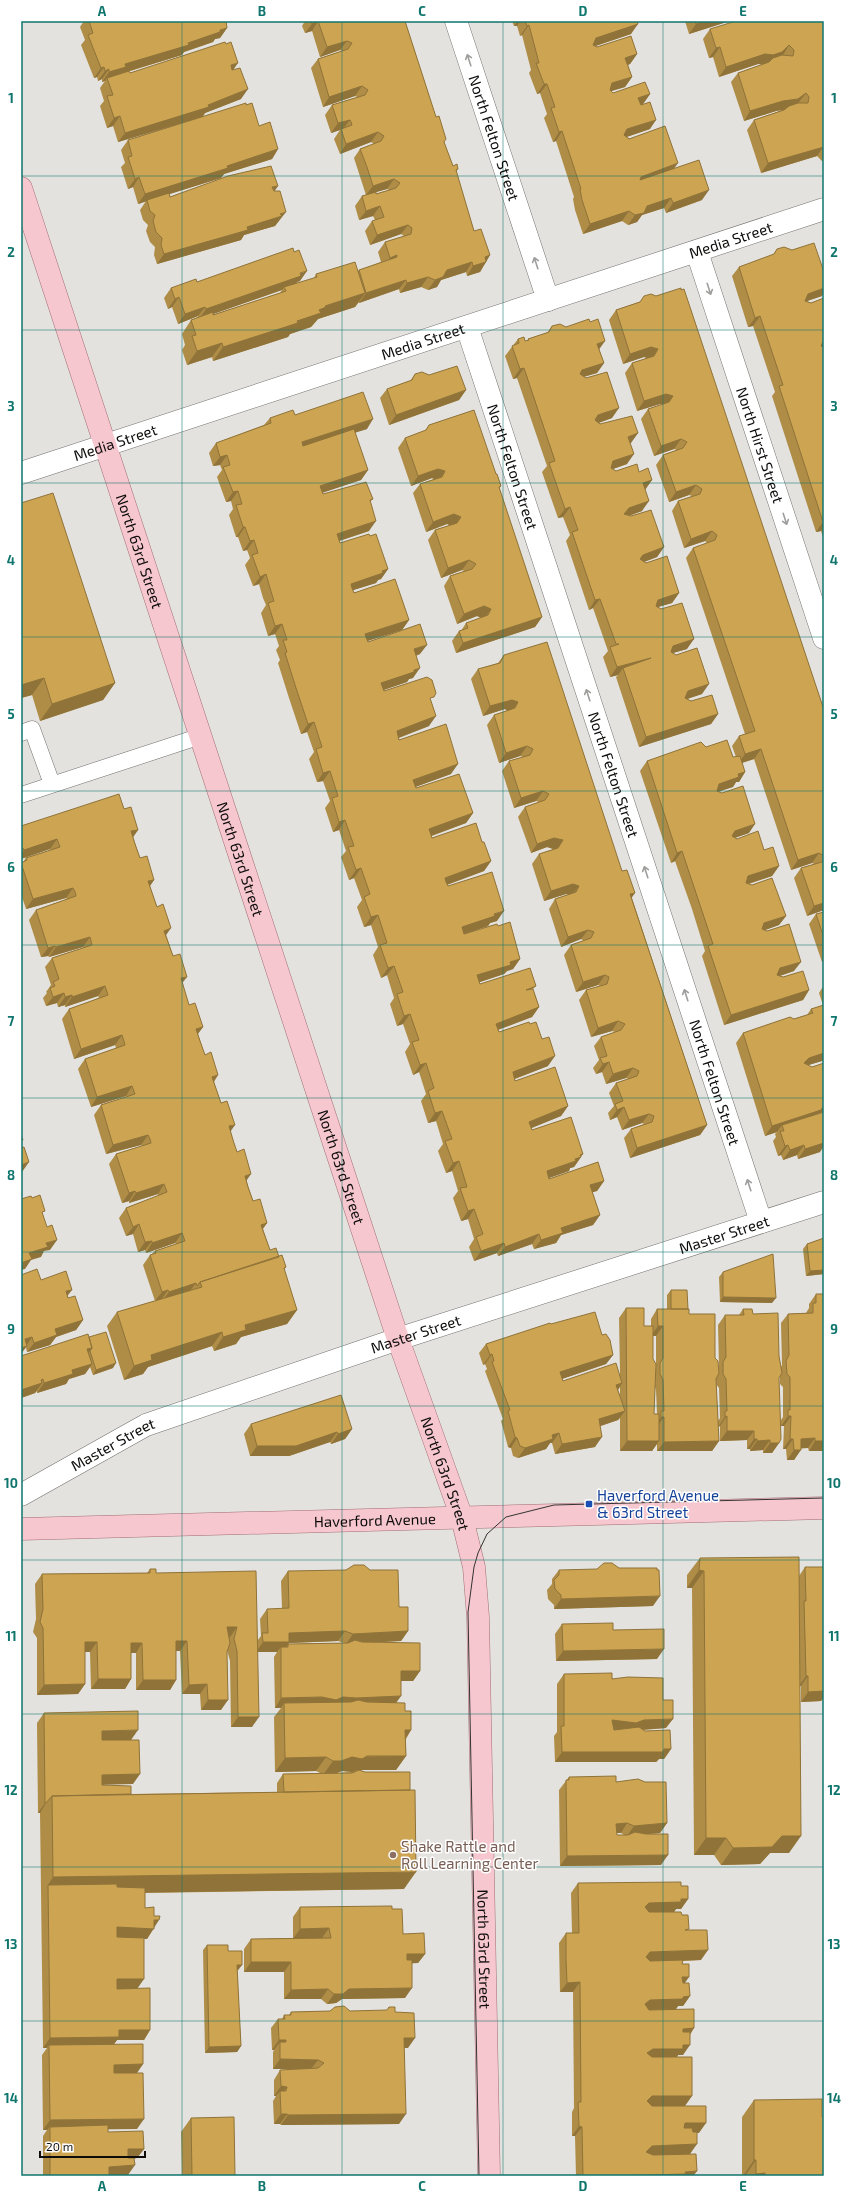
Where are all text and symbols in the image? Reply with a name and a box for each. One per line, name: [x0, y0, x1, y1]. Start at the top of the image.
text: A: [98, 3, 107, 19]
text: B: [258, 3, 266, 19]
text: C: [418, 3, 426, 19]
text: D: [579, 3, 588, 19]
text: E: [739, 3, 747, 19]
one-way arrow: [465, 53, 472, 66]
street label: North Felton Street: [465, 73, 524, 203]
text: 1: [8, 90, 14, 106]
text: 1: [831, 90, 837, 106]
street label: Media Street: [687, 217, 775, 262]
text: 2: [7, 244, 15, 260]
text: 2: [830, 244, 838, 260]
one-way arrow: [532, 256, 539, 269]
one-way arrow: [706, 283, 713, 296]
street label: Media Street: [379, 319, 467, 363]
street label: North Hirst Street: [733, 384, 788, 505]
text: 3: [7, 398, 15, 414]
text: 3: [830, 398, 838, 414]
street label: North Felton Street: [484, 402, 542, 532]
street label: Media Street: [71, 420, 159, 464]
street label: North 63rd Street: [113, 491, 167, 611]
one-way arrow: [782, 512, 789, 525]
text: 4: [7, 552, 15, 568]
text: 4: [830, 552, 838, 568]
one-way arrow: [584, 689, 591, 702]
text: 5: [7, 706, 15, 722]
text: 5: [830, 706, 838, 722]
street label: North Felton Street: [585, 709, 643, 840]
street label: North 63rd Street: [214, 799, 268, 919]
text: 6: [7, 859, 15, 875]
text: 6: [830, 859, 838, 875]
one-way arrow: [642, 865, 649, 878]
one-way arrow: [682, 990, 690, 1002]
text: 7: [8, 1013, 15, 1029]
text: 7: [831, 1013, 838, 1029]
street label: North Felton Street: [686, 1017, 744, 1148]
street label: North 63rd Street: [314, 1107, 369, 1227]
text: 8: [7, 1167, 15, 1183]
text: 8: [830, 1167, 838, 1183]
one-way arrow: [745, 1179, 752, 1192]
street label: Master Street: [677, 1211, 772, 1257]
street label: Master Street: [368, 1310, 463, 1357]
text: 9: [7, 1321, 15, 1337]
text: 9: [830, 1321, 838, 1337]
street label: Master Street: [67, 1414, 157, 1474]
street label: North 63rd Street: [418, 1414, 474, 1533]
text: 10: [4, 1475, 18, 1491]
text: 10: [827, 1475, 841, 1491]
place label: Haverford Avenue & 63rd Street: [597, 1486, 719, 1521]
marker: Haverford Avenue & 63rd Street: [584, 1499, 594, 1509]
street label: Haverford Avenue: [314, 1509, 436, 1530]
text: 11: [5, 1628, 17, 1644]
text: 11: [828, 1628, 840, 1644]
text: 12: [4, 1782, 18, 1798]
text: 12: [827, 1782, 841, 1798]
place label: Shake Rattle and Roll Learning Center: [401, 1837, 539, 1872]
marker: Shake Rattle and Roll Learning Center: [388, 1850, 398, 1860]
street label: North 63rd Street: [474, 1889, 495, 2009]
text: 13: [5, 1936, 18, 1952]
text: 13: [828, 1936, 841, 1952]
text: 14: [4, 2090, 18, 2106]
text: 14: [827, 2090, 841, 2106]
scale bar: [40, 2133, 145, 2159]
text: 20 m: [46, 2139, 73, 2153]
text: A: [98, 2178, 107, 2194]
text: B: [258, 2178, 266, 2194]
text: C: [418, 2178, 426, 2194]
text: D: [579, 2178, 588, 2194]
text: E: [739, 2178, 747, 2194]

